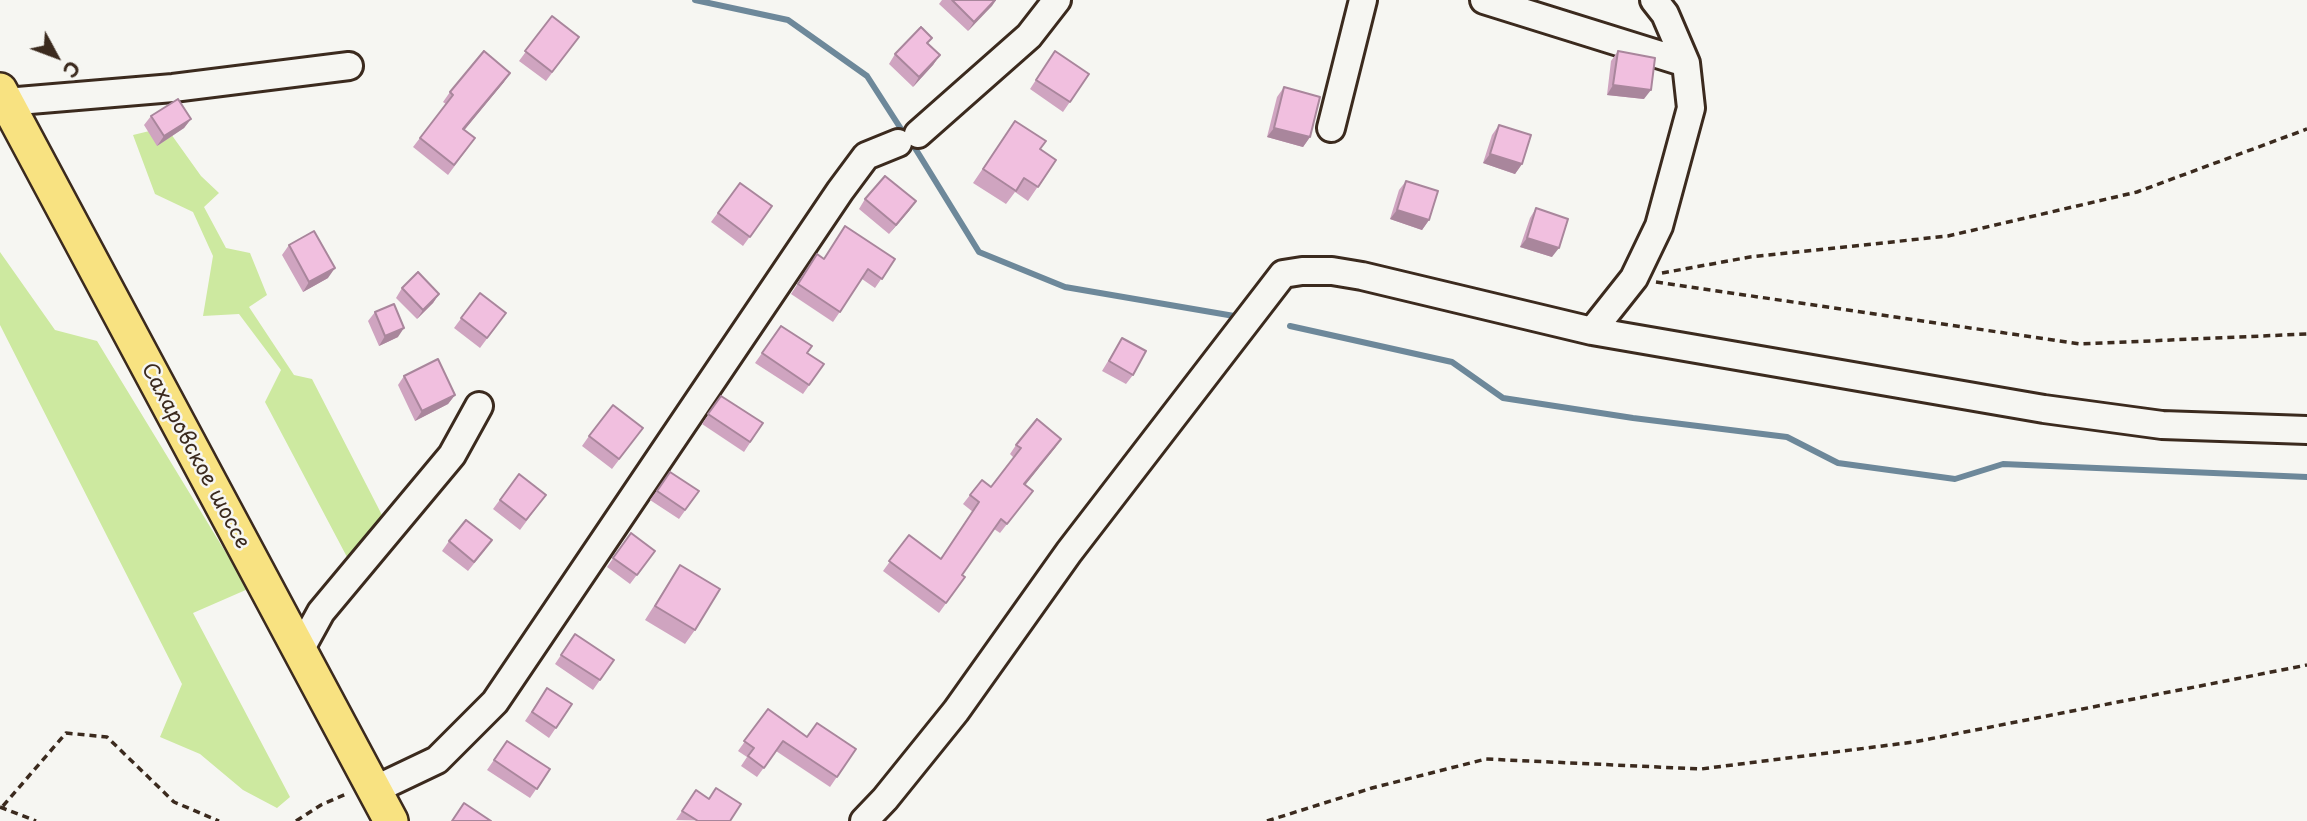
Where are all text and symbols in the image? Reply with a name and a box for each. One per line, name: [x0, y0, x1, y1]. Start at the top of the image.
north arrow: [21, 21, 91, 91]
text: С: [57, 55, 87, 84]
street label: Сахаровское шоссе: [135, 359, 255, 553]

